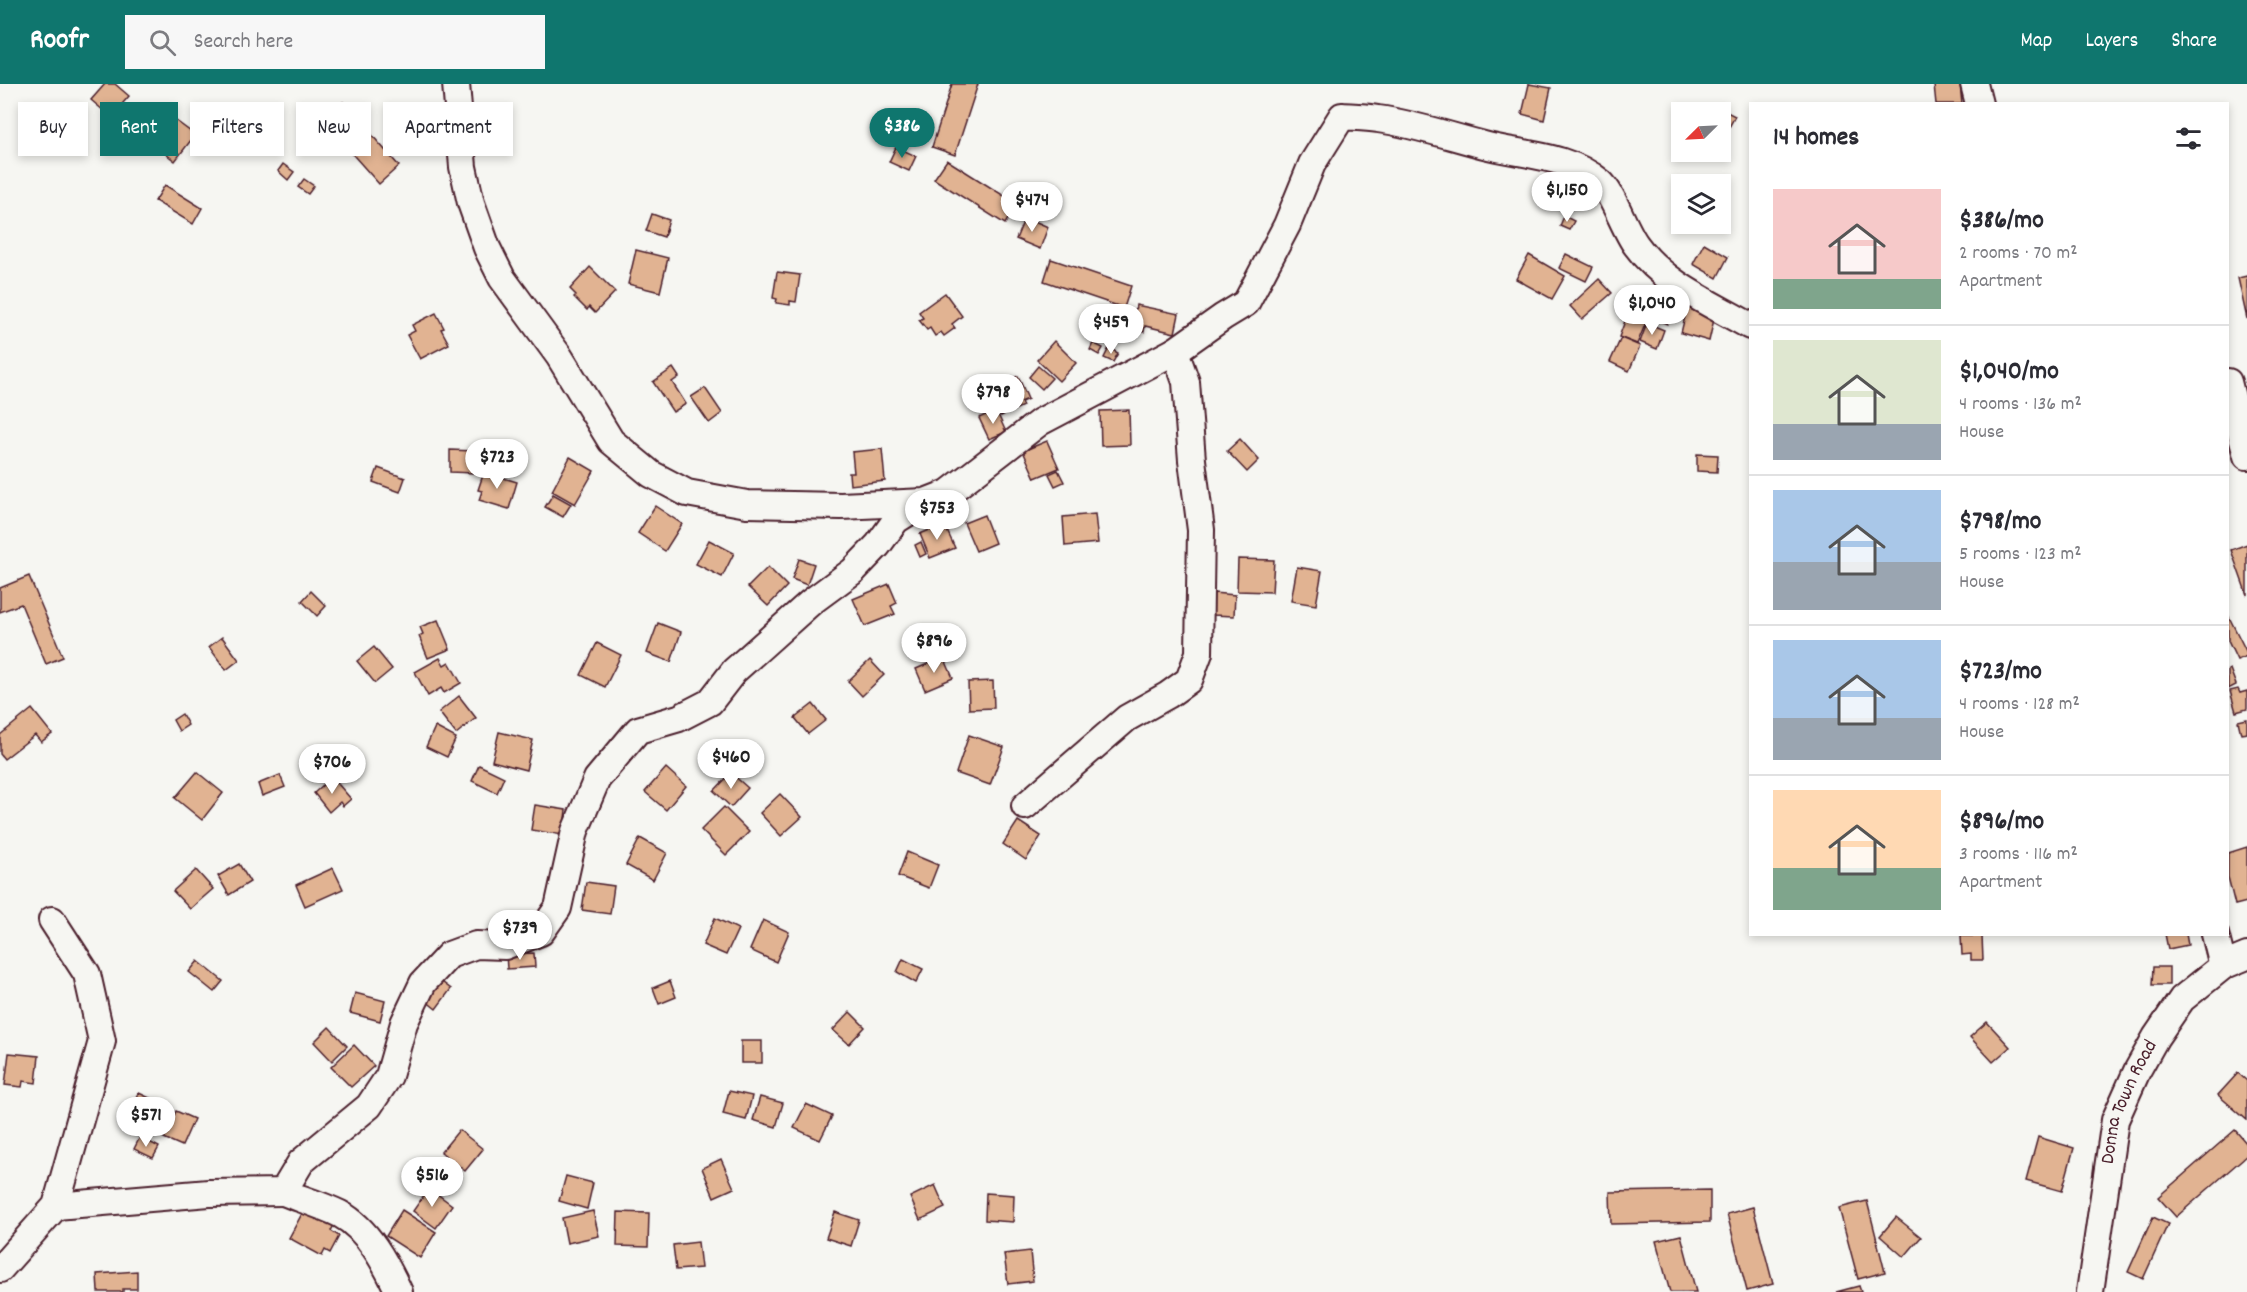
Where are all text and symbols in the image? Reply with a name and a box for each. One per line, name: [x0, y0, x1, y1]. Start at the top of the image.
search box: [125, 15, 545, 69]
text: Roofr: [30, 22, 89, 62]
icon: search: [146, 26, 179, 59]
text: Search here: [194, 27, 293, 58]
text: Map: [2021, 27, 2052, 57]
text: Layers: [2085, 27, 2138, 57]
text: Share: [2171, 27, 2217, 57]
chip: Buy: [18, 102, 88, 156]
chip: Rent: [100, 102, 178, 156]
chip: Filters: [190, 102, 284, 156]
chip: New: [296, 102, 371, 156]
chip: Apartment: [383, 102, 513, 156]
north arrow: [1671, 102, 1731, 162]
map controls: [1671, 102, 1731, 234]
pin: $386: [866, 108, 938, 159]
text: $386: [884, 113, 920, 141]
text: 14 homes: [1773, 120, 1859, 157]
icon: filters: [2172, 122, 2205, 155]
pin: $1,150: [1518, 172, 1616, 223]
button: layers: [1671, 174, 1731, 234]
text: $1,150: [1546, 177, 1588, 205]
pin: $474: [996, 182, 1068, 233]
text: $474: [1015, 187, 1049, 215]
text: $386/mo: [1959, 203, 2044, 240]
icon: home: [1821, 213, 1893, 285]
text: 2 rooms · 70 m²: [1959, 240, 2078, 268]
text: Apartment: [1959, 268, 2042, 296]
pin: $1,040: [1603, 285, 1701, 336]
text: $1,040: [1628, 290, 1676, 318]
pin: $459: [1075, 304, 1147, 355]
text: $459: [1093, 309, 1129, 337]
text: $1,040/mo: [1959, 354, 2059, 391]
icon: home: [1821, 364, 1893, 436]
pin: $798: [957, 374, 1029, 425]
text: $798: [976, 379, 1010, 407]
text: 4 rooms · 136 m²: [1959, 391, 2082, 419]
text: House: [1959, 419, 2004, 447]
pin: $723: [461, 439, 533, 490]
text: $723: [479, 444, 515, 472]
pin: $753: [901, 490, 973, 541]
text: $753: [919, 495, 955, 523]
text: $798/mo: [1959, 504, 2041, 541]
icon: home: [1821, 514, 1893, 586]
text: 5 rooms · 123 m²: [1959, 541, 2082, 569]
text: House: [1959, 569, 2004, 597]
pin: $896: [898, 623, 970, 674]
text: $896: [915, 628, 953, 656]
text: $723/mo: [1959, 654, 2042, 691]
icon: home: [1821, 664, 1893, 736]
text: 4 rooms · 128 m²: [1959, 691, 2080, 719]
text: House: [1959, 719, 2004, 747]
pin: $460: [695, 739, 767, 790]
pin: $706: [296, 744, 368, 795]
text: $460: [711, 744, 751, 772]
text: $706: [313, 749, 351, 777]
text: $896/mo: [1959, 804, 2044, 841]
icon: home: [1821, 814, 1893, 886]
text: 3 rooms · 116 m²: [1959, 841, 2078, 869]
text: Apartment: [1959, 869, 2042, 897]
pin: $739: [484, 910, 556, 961]
text: $739: [502, 915, 538, 943]
street label: Donna Town Road: [2095, 1035, 2165, 1166]
pin: $571: [110, 1097, 182, 1148]
text: $571: [130, 1102, 162, 1130]
pin: $516: [396, 1157, 468, 1208]
text: $516: [415, 1162, 449, 1190]

